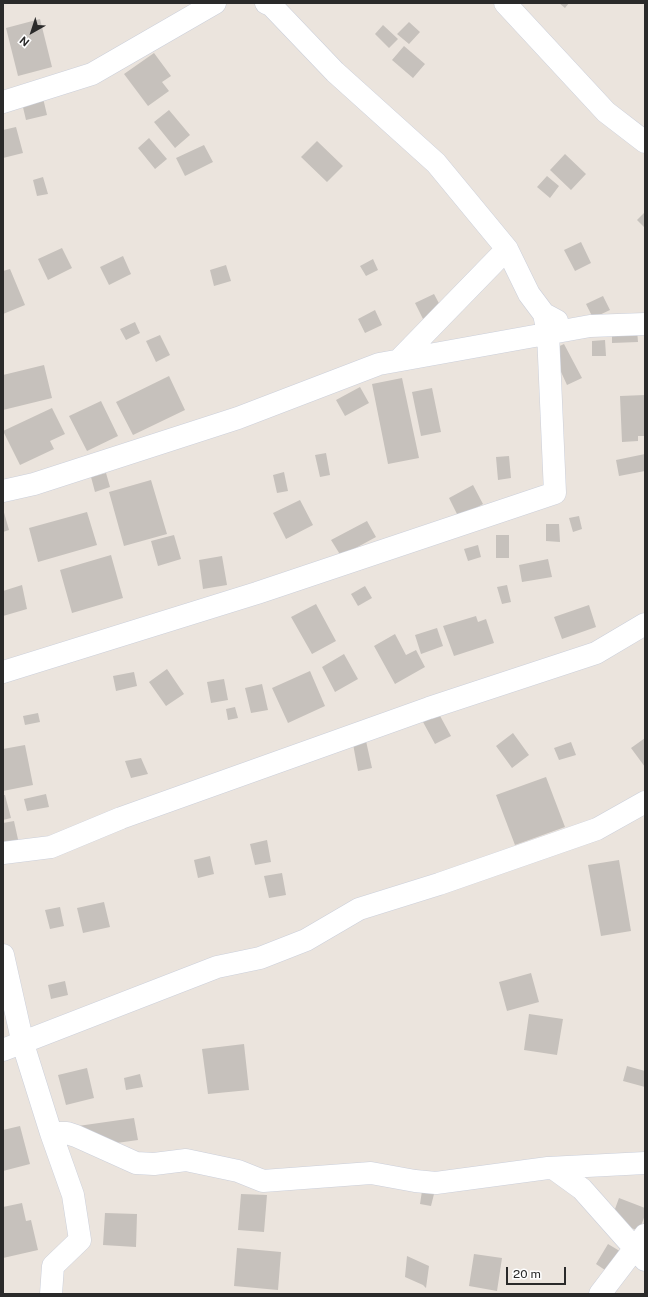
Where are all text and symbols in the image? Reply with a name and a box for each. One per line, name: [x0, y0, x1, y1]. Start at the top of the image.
north arrow: [12, 12, 52, 52]
text: N: [17, 34, 32, 49]
scale bar: [508, 1259, 568, 1285]
text: 20 m: [513, 1267, 541, 1281]

